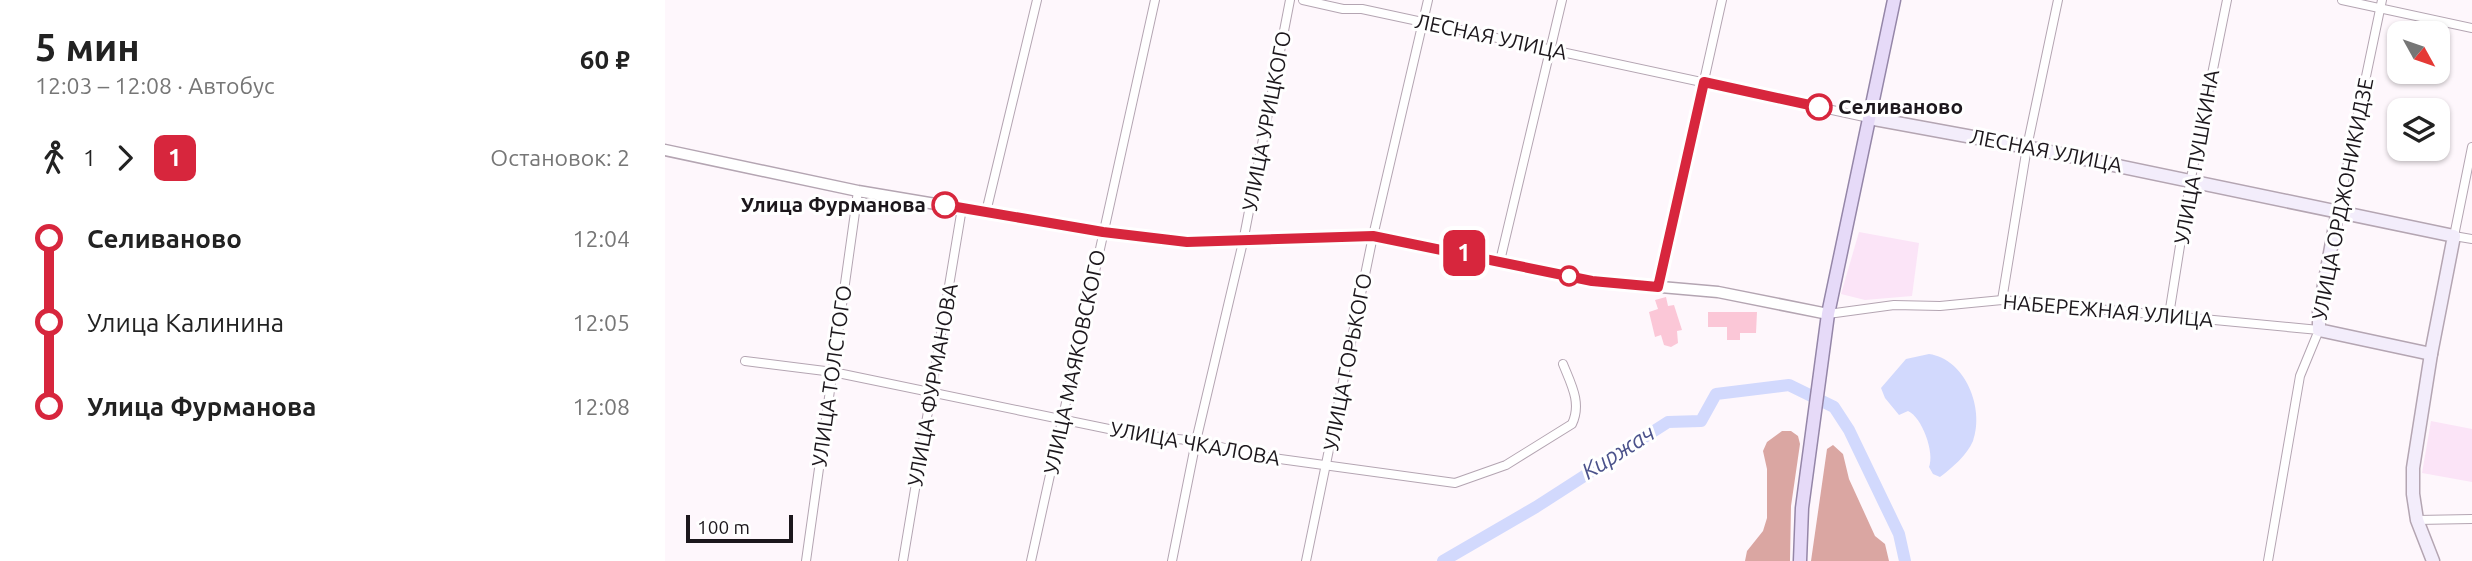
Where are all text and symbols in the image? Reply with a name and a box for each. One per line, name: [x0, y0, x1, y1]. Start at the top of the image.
street label: ЛЕСНАЯ УЛИЦА: [1413, 8, 1570, 64]
north arrow: [2387, 21, 2450, 84]
map controls: [2387, 21, 2450, 161]
text: 5 мин: [35, 26, 140, 68]
street label: УЛИЦА УРИЦКОГО: [1237, 29, 1295, 213]
text: 60 ₽: [580, 45, 630, 74]
street label: УЛИЦА ПУШКИНА: [2169, 67, 2223, 246]
text: 12:03 – 12:08 · Автобус: [35, 73, 275, 98]
street label: УЛИЦА ОРДЖОНИКИДЗЕ: [2307, 75, 2377, 322]
marker: Селиваново: [1806, 94, 1832, 120]
place label: Селиваново: [1838, 94, 1963, 118]
button: layers: [2387, 98, 2450, 161]
street label: ЛЕСНАЯ УЛИЦА: [1968, 123, 2125, 177]
icon: walk: [35, 139, 73, 177]
icon: forward: [106, 139, 144, 177]
text: 1: [168, 144, 182, 171]
text: 1: [83, 145, 96, 170]
text: Остановок: 2: [490, 145, 630, 170]
place label: Улица Фурманова: [741, 192, 926, 216]
marker: Улица Фурманова: [932, 192, 958, 218]
text: Селиваново: [87, 224, 242, 253]
text: 12:04: [572, 226, 630, 251]
line badge: 1: [1441, 230, 1487, 276]
text: 1: [1457, 239, 1471, 266]
street label: УЛИЦА МАЯКОВСКОГО: [1038, 247, 1110, 476]
unlabelled marker: [1559, 266, 1579, 286]
street label: УЛИЦА ГОРЬКОГО: [1318, 271, 1376, 453]
street label: УЛИЦА ФУРМАНОВА: [902, 281, 962, 488]
street label: УЛИЦА ТОЛСТОГО: [806, 283, 856, 468]
street label: НАБЕРЕЖНАЯ УЛИЦА: [2002, 289, 2215, 331]
text: Улица Калинина: [87, 308, 284, 337]
text: 12:05: [572, 310, 630, 335]
text: Улица Фурманова: [87, 392, 316, 421]
text: 12:08: [572, 394, 630, 419]
street label: УЛИЦА ЧКАЛОВА: [1108, 416, 1282, 470]
water label: Киржач: [1577, 419, 1659, 484]
scale bar: [686, 512, 793, 544]
text: 100 m: [697, 516, 750, 538]

